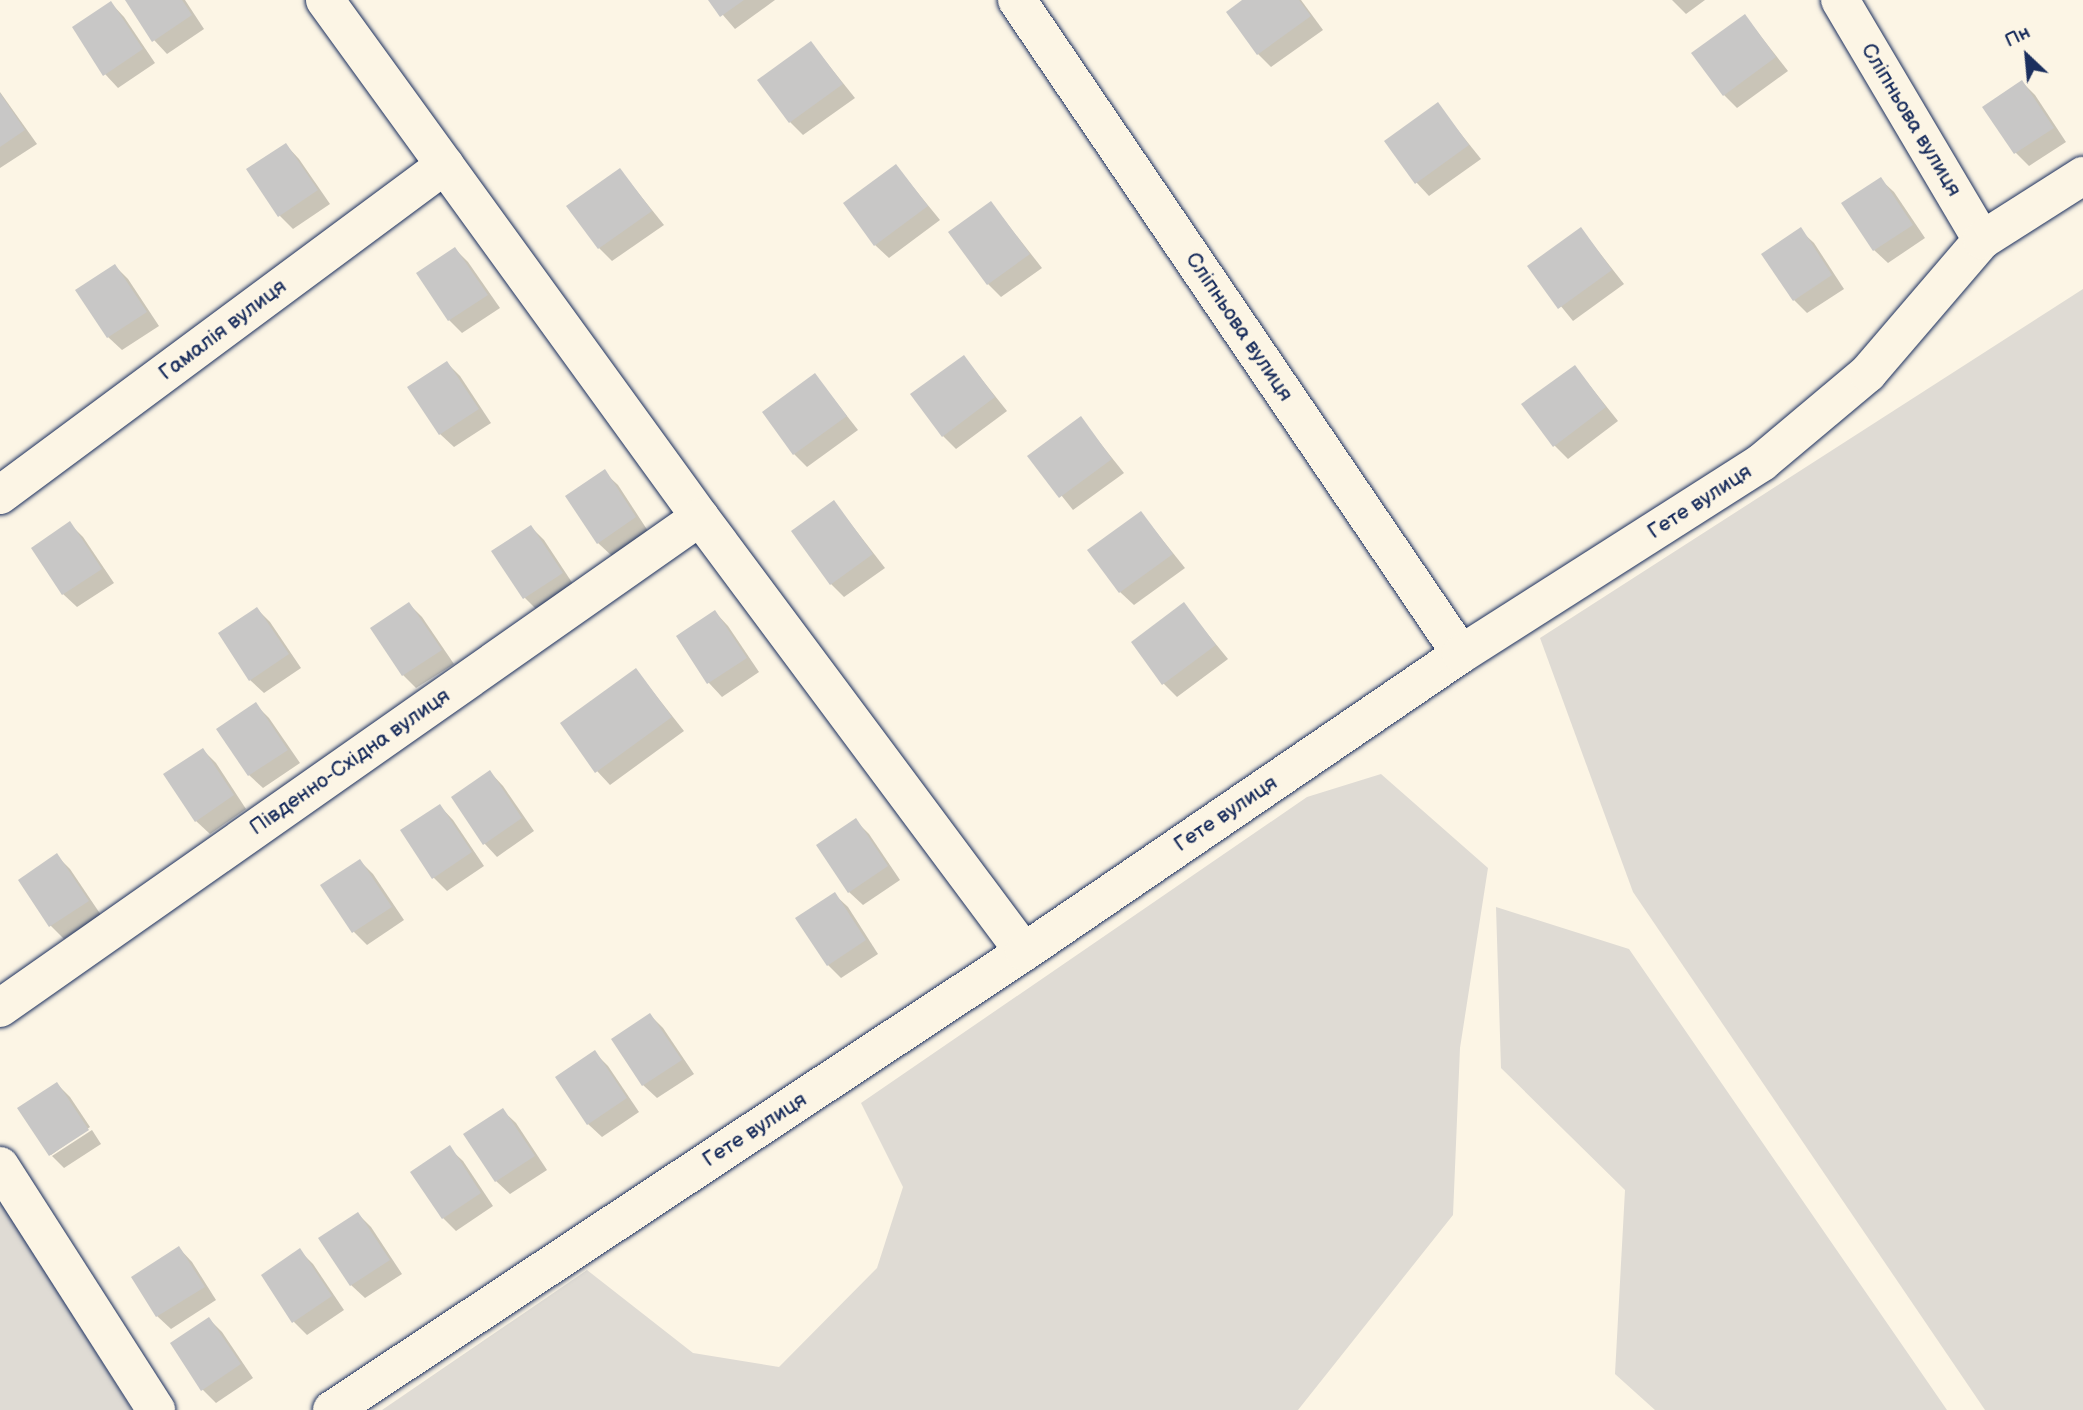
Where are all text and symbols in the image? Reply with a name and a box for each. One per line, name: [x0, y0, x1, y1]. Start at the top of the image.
north arrow: [1992, 21, 2062, 91]
text: Пн: [2001, 21, 2034, 53]
street label: Сліпньова вулиця: [1855, 39, 1967, 201]
street label: Сліпньова вулиця: [1180, 248, 1298, 406]
street label: Гамалія вулиця: [154, 274, 292, 386]
street label: Гете вулиця: [1643, 459, 1757, 545]
street label: Південно-Східна вулиця: [245, 683, 455, 841]
street label: Гете вулиця: [1170, 770, 1282, 858]
street label: Гете вулиця: [698, 1087, 812, 1173]

